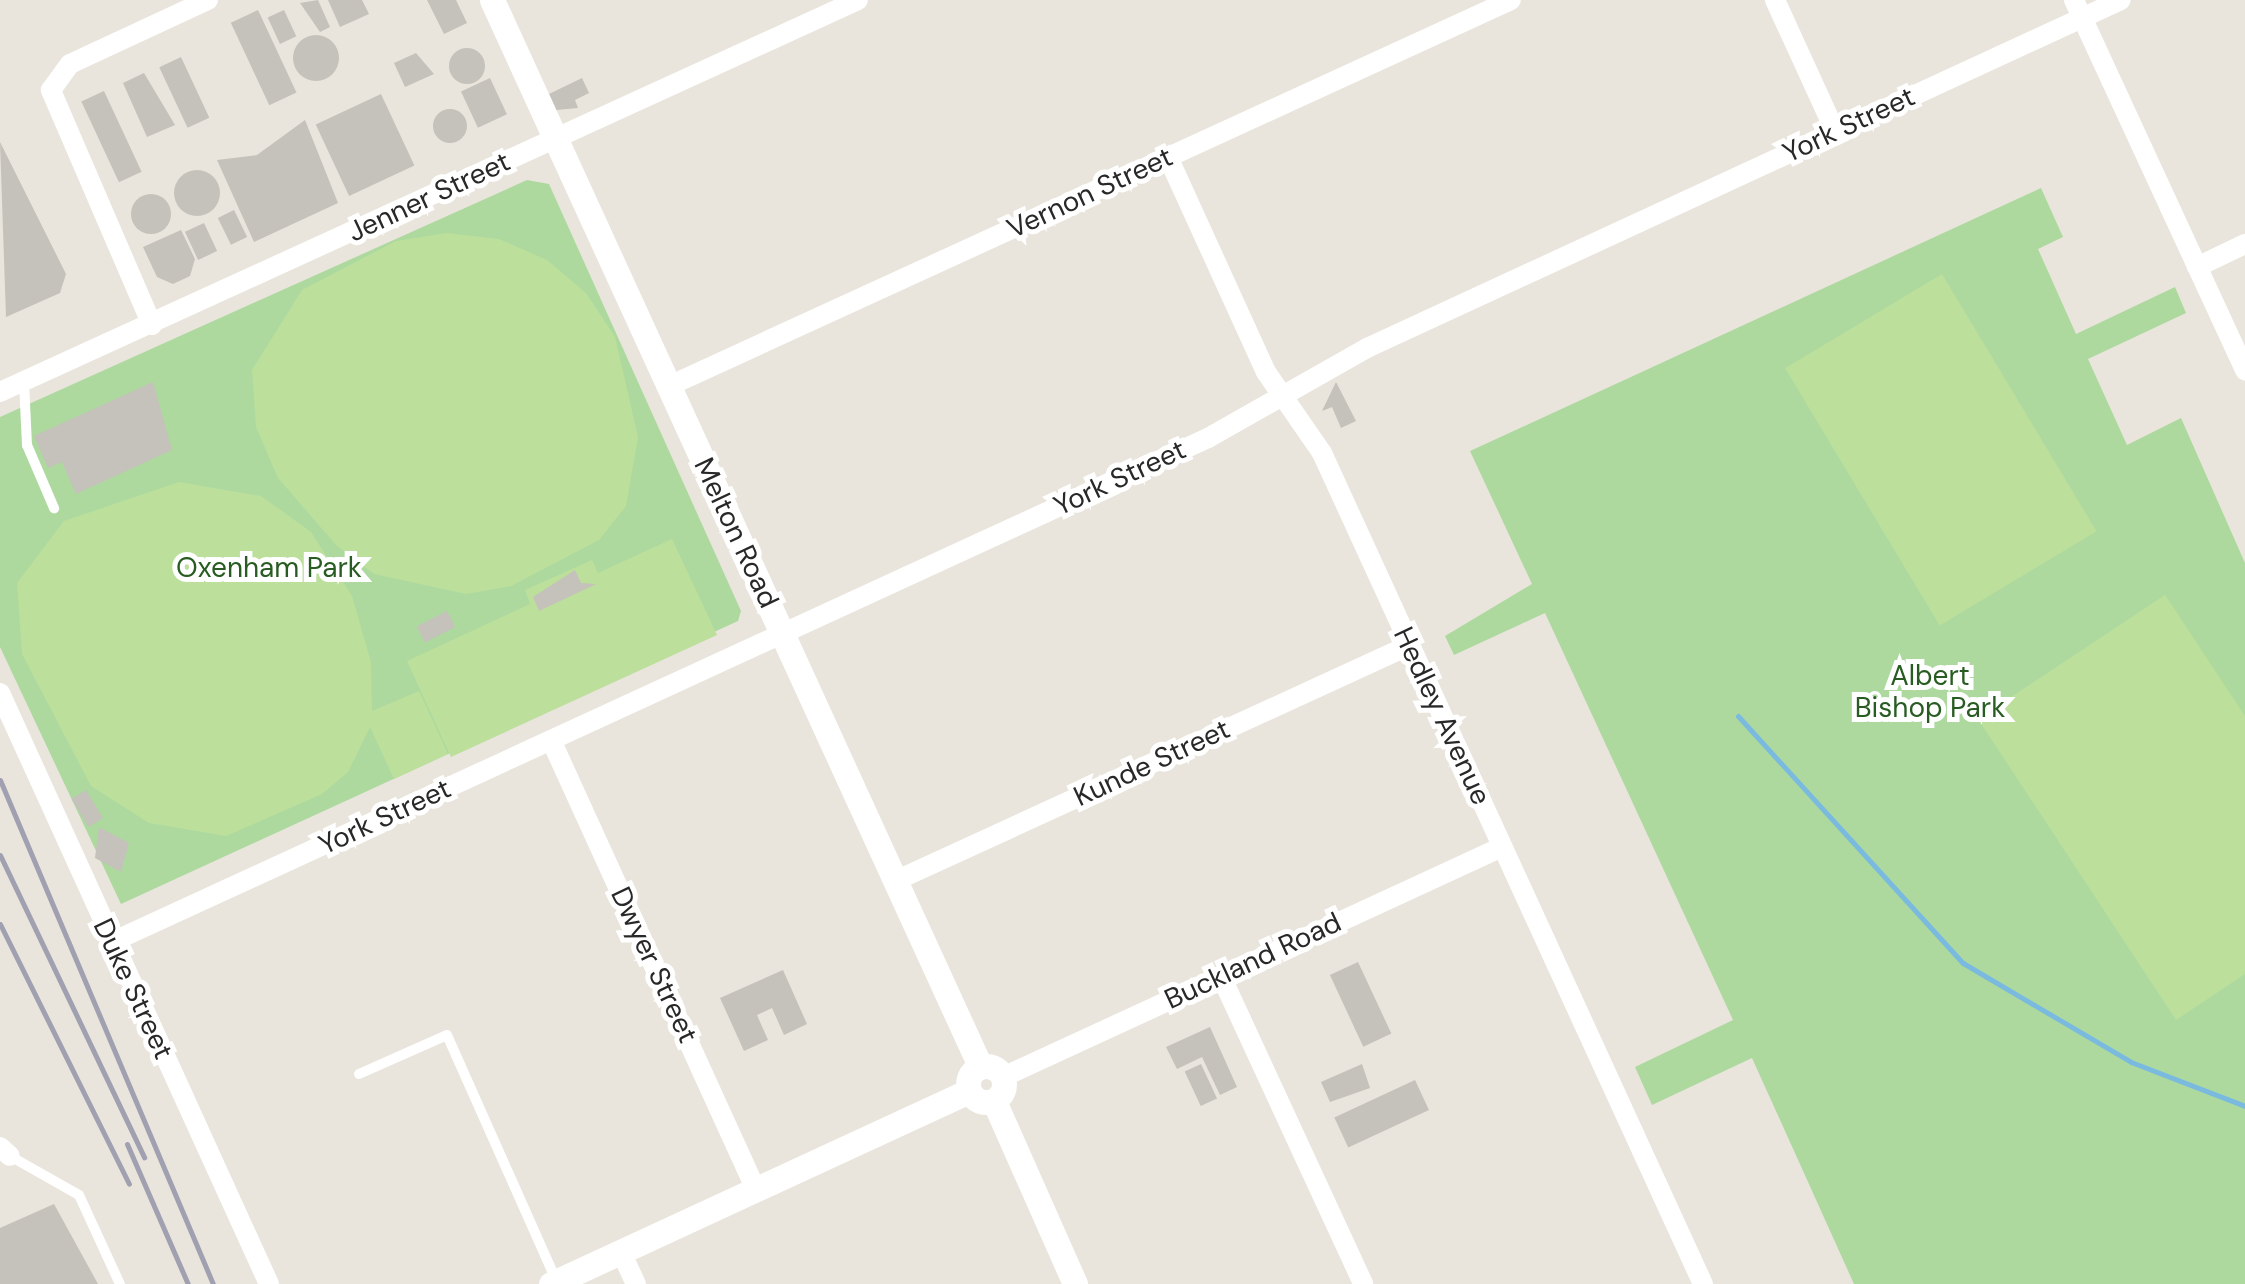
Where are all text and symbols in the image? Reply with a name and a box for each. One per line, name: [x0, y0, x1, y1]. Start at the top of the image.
street label: York Street: [1778, 80, 1920, 170]
street label: Vernon Street: [1002, 140, 1178, 246]
street label: Jenner Street: [343, 145, 515, 249]
street label: York Street: [1049, 433, 1191, 523]
street label: Melton Road: [687, 453, 785, 613]
park label: Oxenham Park: [176, 551, 362, 585]
street label: Hedley Avenue: [1386, 622, 1498, 810]
park label: Albert Bishop Park: [1855, 659, 2005, 725]
street label: Kunde Street: [1069, 712, 1235, 814]
street label: York Street: [314, 772, 456, 862]
street label: Dwyer Street: [603, 882, 705, 1048]
street label: Buckland Road: [1159, 905, 1347, 1017]
street label: Duke Street: [86, 913, 180, 1065]

